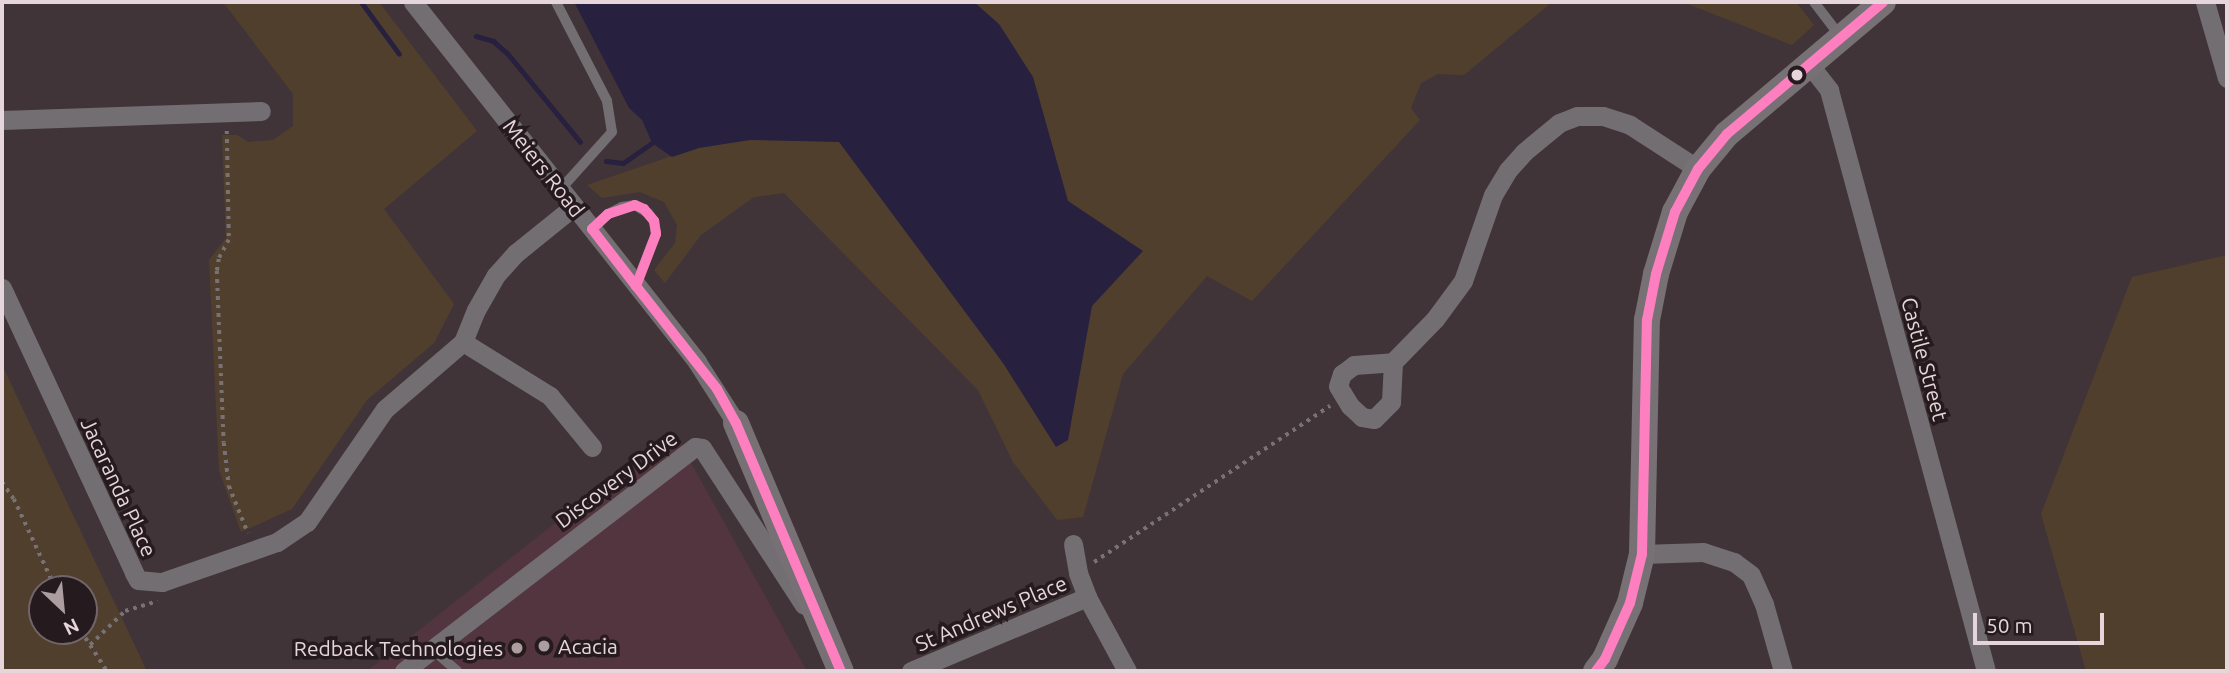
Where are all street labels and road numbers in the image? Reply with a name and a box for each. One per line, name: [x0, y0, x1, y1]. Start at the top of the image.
street label: Meiers Road: [498, 114, 590, 222]
street label: Castile Street: [1896, 295, 1954, 423]
street label: Jacaranda Place: [76, 414, 162, 560]
street label: Discovery Drive: [550, 425, 682, 533]
street label: St Andrews Place: [912, 570, 1070, 656]

